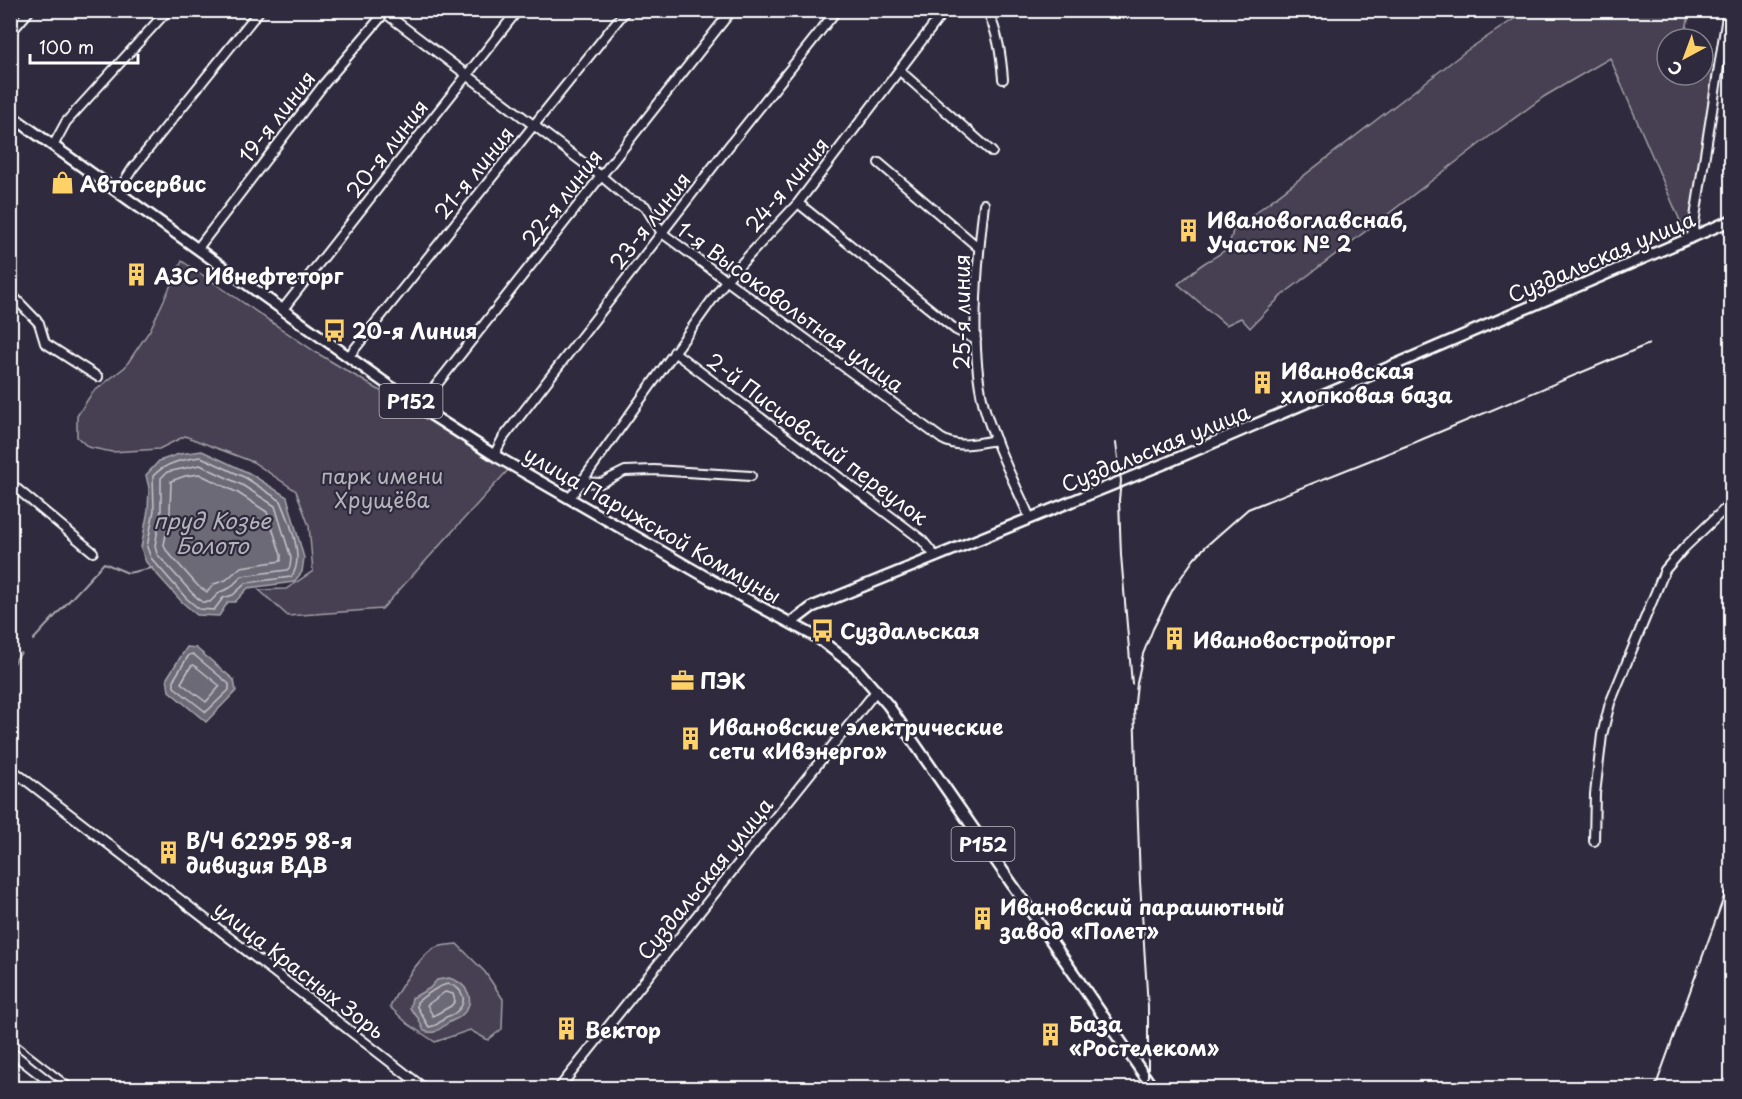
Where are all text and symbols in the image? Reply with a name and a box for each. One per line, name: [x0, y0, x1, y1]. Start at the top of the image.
scale bar: [30, 27, 138, 65]
north arrow: [1655, 27, 1715, 87]
text: 100 m: [39, 33, 94, 60]
text: С: [1662, 56, 1687, 82]
street label: 19-я линия: [230, 63, 322, 169]
street label: 20-я линия: [337, 92, 435, 204]
street label: 21-я линия: [425, 118, 521, 226]
street label: 24-я линия: [736, 129, 836, 239]
street label: 22-я линия: [513, 141, 609, 253]
street label: 23-я линия: [601, 164, 697, 276]
place label: Автосервис: [80, 167, 206, 199]
shop icon: Автосервис: [49, 170, 75, 196]
street label: Суздальская улица: [1502, 202, 1700, 310]
place label: Ивановоглавснаб, Участок № 2: [1207, 203, 1408, 259]
street label: 1-я Высоковольтная улица: [671, 212, 912, 400]
building icon: Ивановоглавснаб, Участок № 2: [1176, 218, 1202, 244]
street label: 25-я линия: [945, 254, 977, 370]
place label: АЗС Ивнефтеторг: [153, 259, 343, 291]
building icon: АЗС Ивнефтеторг: [123, 262, 149, 288]
place label: 20-я Линия: [352, 314, 478, 346]
bus stop icon: 20-я Линия: [321, 317, 347, 343]
street label: 2-й Писцовский переулок: [700, 344, 936, 532]
place label: Ивановская хлопковая база: [1281, 354, 1453, 410]
building icon: Ивановская хлопковая база: [1250, 369, 1276, 395]
road number: Р152: [380, 384, 442, 418]
street label: Суздальская улица: [1056, 394, 1255, 499]
street label: улица Парижской Коммуны: [519, 437, 787, 611]
park label: парк имени Хрущёва: [321, 459, 443, 515]
water label: пруд Козье Болото: [153, 503, 272, 561]
place label: Суздальская: [840, 614, 980, 646]
bus stop icon: Суздальская: [809, 617, 835, 643]
place label: Ивановостройторг: [1193, 623, 1395, 655]
building icon: Ивановостройторг: [1162, 626, 1188, 652]
place label: ПЭК: [700, 664, 746, 696]
office icon: ПЭК: [669, 667, 695, 693]
place label: Ивановские электрические сети «Ивэнерго»: [709, 710, 1003, 766]
building icon: Ивановские электрические сети «Ивэнерго»: [678, 725, 704, 751]
street label: Суздальская улица: [628, 789, 780, 966]
place label: В/Ч 62295 98-я дивизия ВДВ: [186, 824, 352, 880]
road number: Р152: [952, 827, 1014, 861]
building icon: В/Ч 62295 98-я дивизия ВДВ: [155, 839, 181, 865]
place label: Ивановский парашютный завод «Полет»: [999, 890, 1285, 946]
street label: улица Красных Зорь: [208, 892, 392, 1046]
building icon: Ивановский парашютный завод «Полет»: [969, 905, 995, 931]
place label: База «Ростелеком»: [1069, 1007, 1220, 1063]
place label: Вектор: [585, 1013, 661, 1045]
building icon: Вектор: [554, 1016, 580, 1042]
building icon: База «Ростелеком»: [1038, 1022, 1064, 1048]

